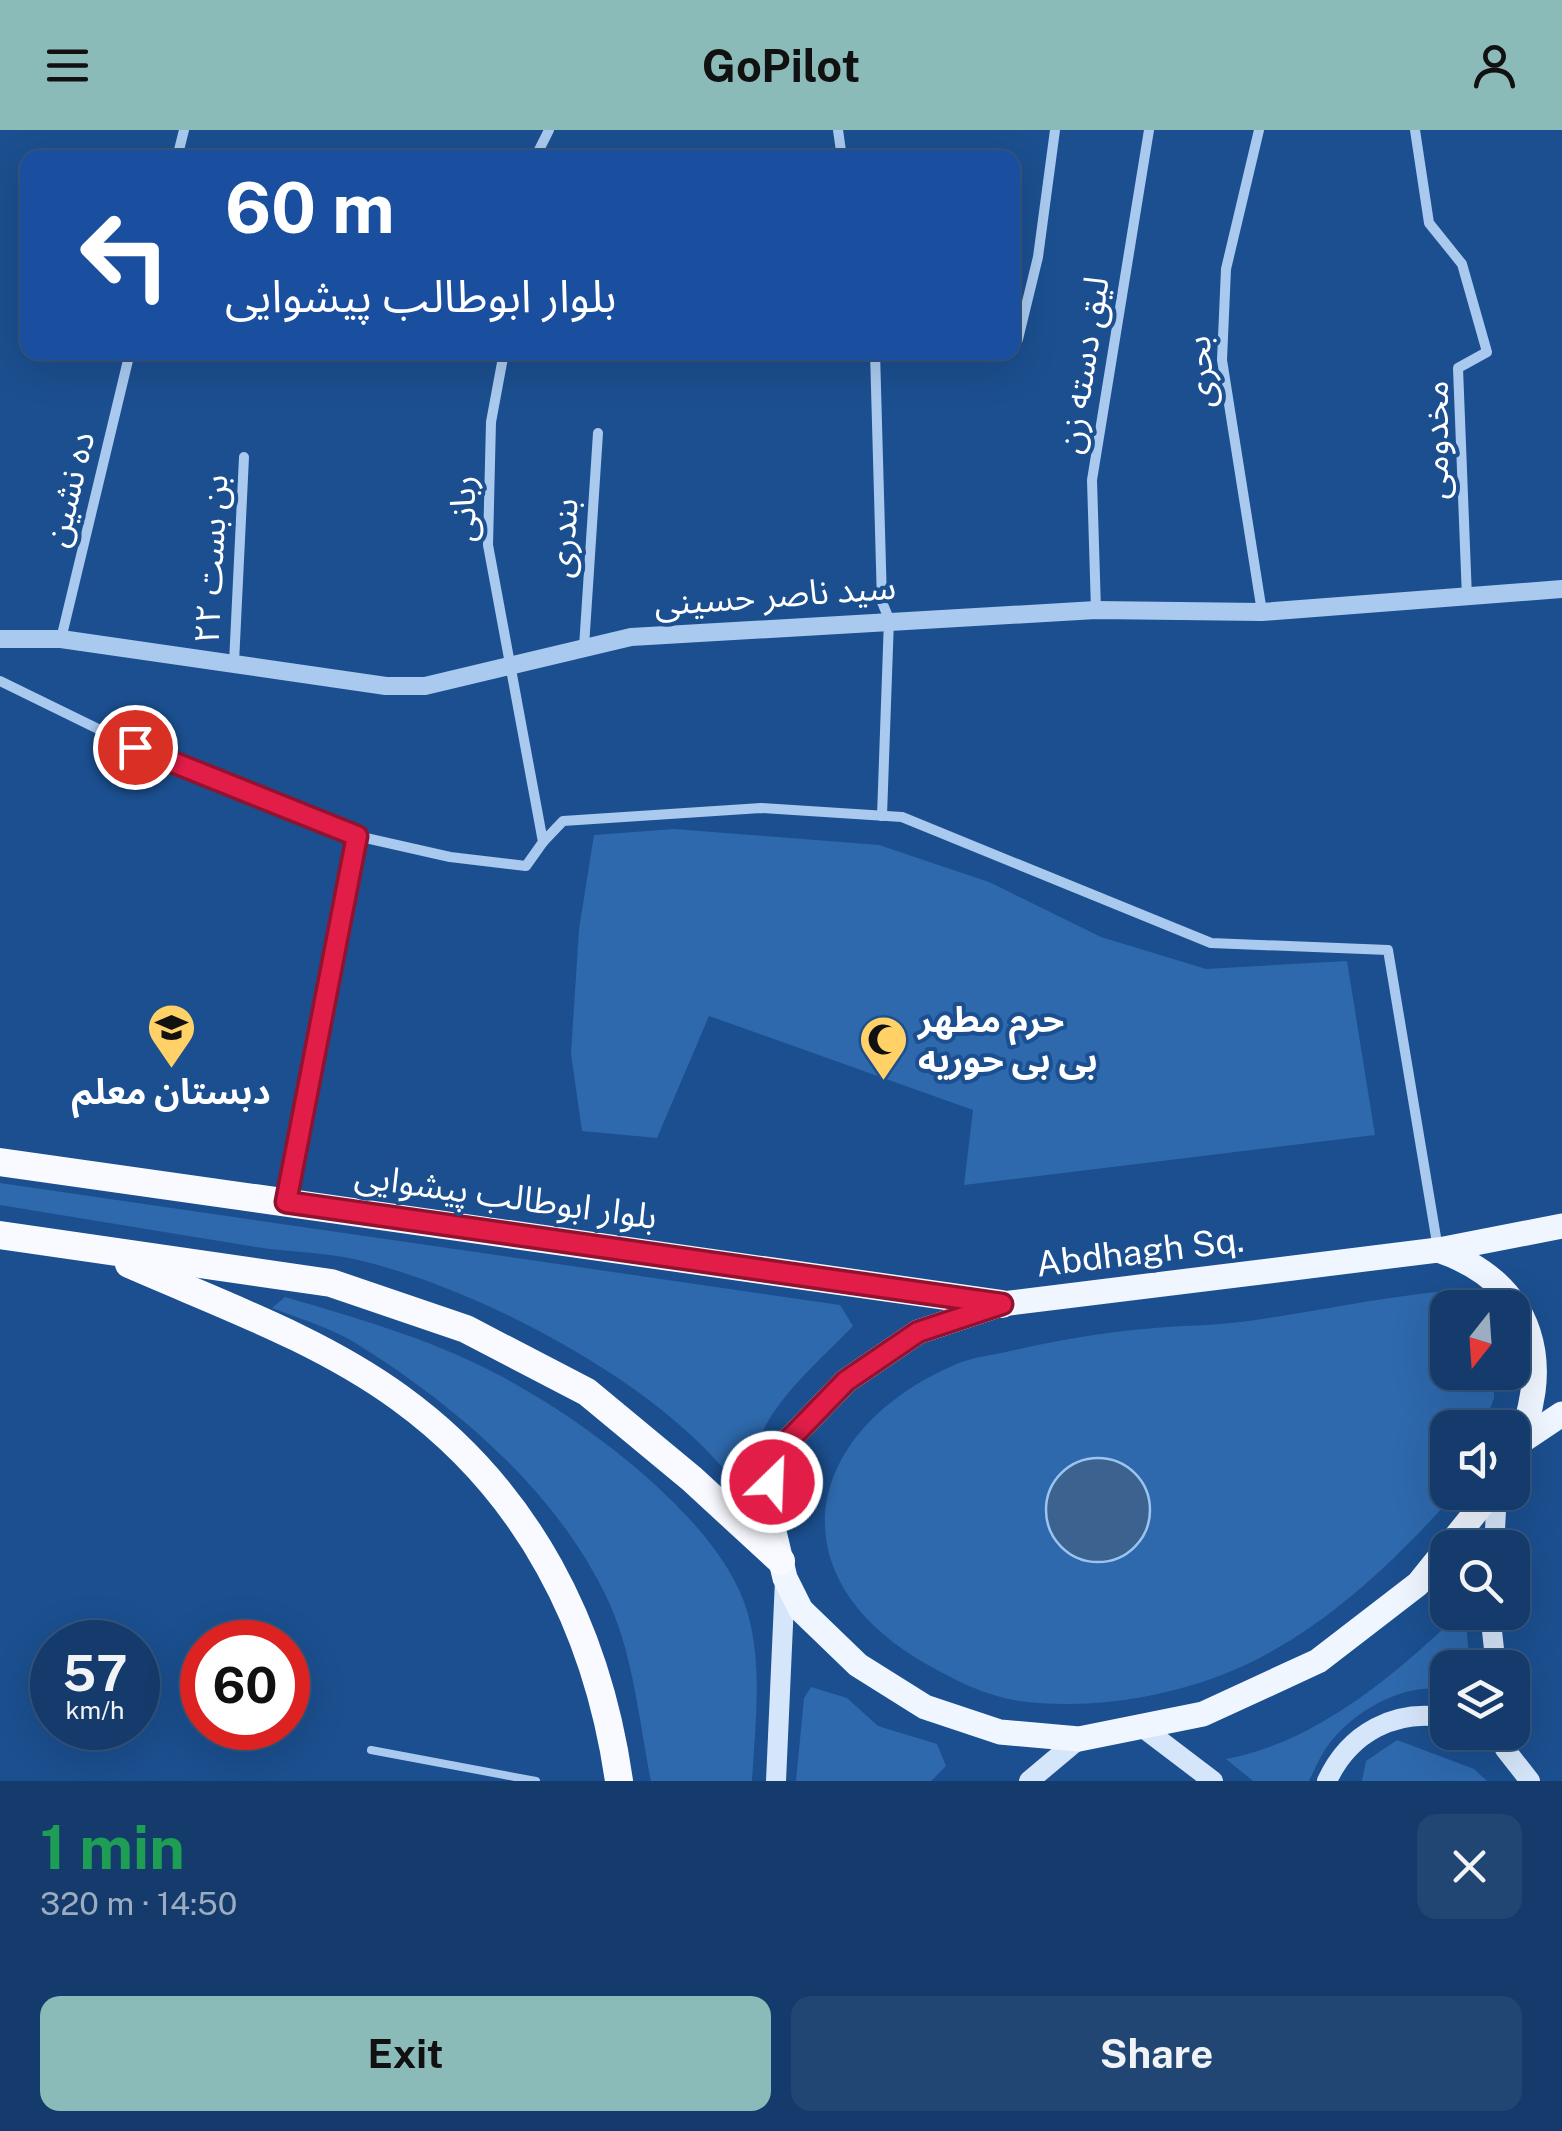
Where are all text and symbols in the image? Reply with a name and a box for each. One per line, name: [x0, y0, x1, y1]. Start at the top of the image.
icon: menu: [40, 38, 95, 93]
icon: person: [1467, 38, 1522, 93]
text: GoPilot: [702, 39, 860, 92]
text: 60 m: [225, 166, 395, 249]
icon: left: [60, 190, 190, 320]
text: بلوار ابوطالب پیشوایی: [225, 269, 616, 322]
street label: لیق دسته زن: [1048, 274, 1118, 456]
street label: بحری: [1177, 335, 1222, 409]
street label: مخدومی: [1415, 380, 1456, 500]
street label: ده نشین: [34, 427, 103, 551]
street label: بن بست ۲۲: [186, 473, 235, 645]
street label: ربانی: [441, 475, 485, 543]
street label: بندری: [539, 497, 587, 579]
street label: سید ناصر حسینی: [653, 566, 897, 623]
pin: [93, 705, 178, 790]
icon: arrive: [108, 720, 163, 775]
place label: حرم مطهر بی بی حوریه: [916, 999, 1098, 1081]
school or university icon: دبستان معلم: [145, 1002, 197, 1070]
mosque icon: حرم مطهر بی بی حوریه: [857, 1014, 909, 1082]
place label: دبستان معلم: [72, 1071, 271, 1119]
street label: بلوار ابوطالب پیشوایی: [352, 1154, 660, 1239]
street label: Abdhagh Sq.: [1034, 1218, 1246, 1285]
north arrow: [1430, 1290, 1530, 1390]
map controls: [1430, 1290, 1530, 1750]
button: sound: [1430, 1410, 1530, 1510]
position arrow: [720, 1430, 824, 1534]
button: search: [1430, 1530, 1530, 1630]
speed limit sign: 60: [180, 1620, 310, 1750]
text: 57: [62, 1643, 128, 1702]
button: layers: [1430, 1650, 1530, 1750]
text: km/h: [66, 1695, 124, 1725]
text: 1 min: [40, 1812, 185, 1883]
button: close: [1417, 1814, 1522, 1919]
text: 320 m · 14:50: [40, 1885, 237, 1922]
button: Exit: [40, 1996, 771, 2111]
button: Share: [791, 1996, 1522, 2111]

